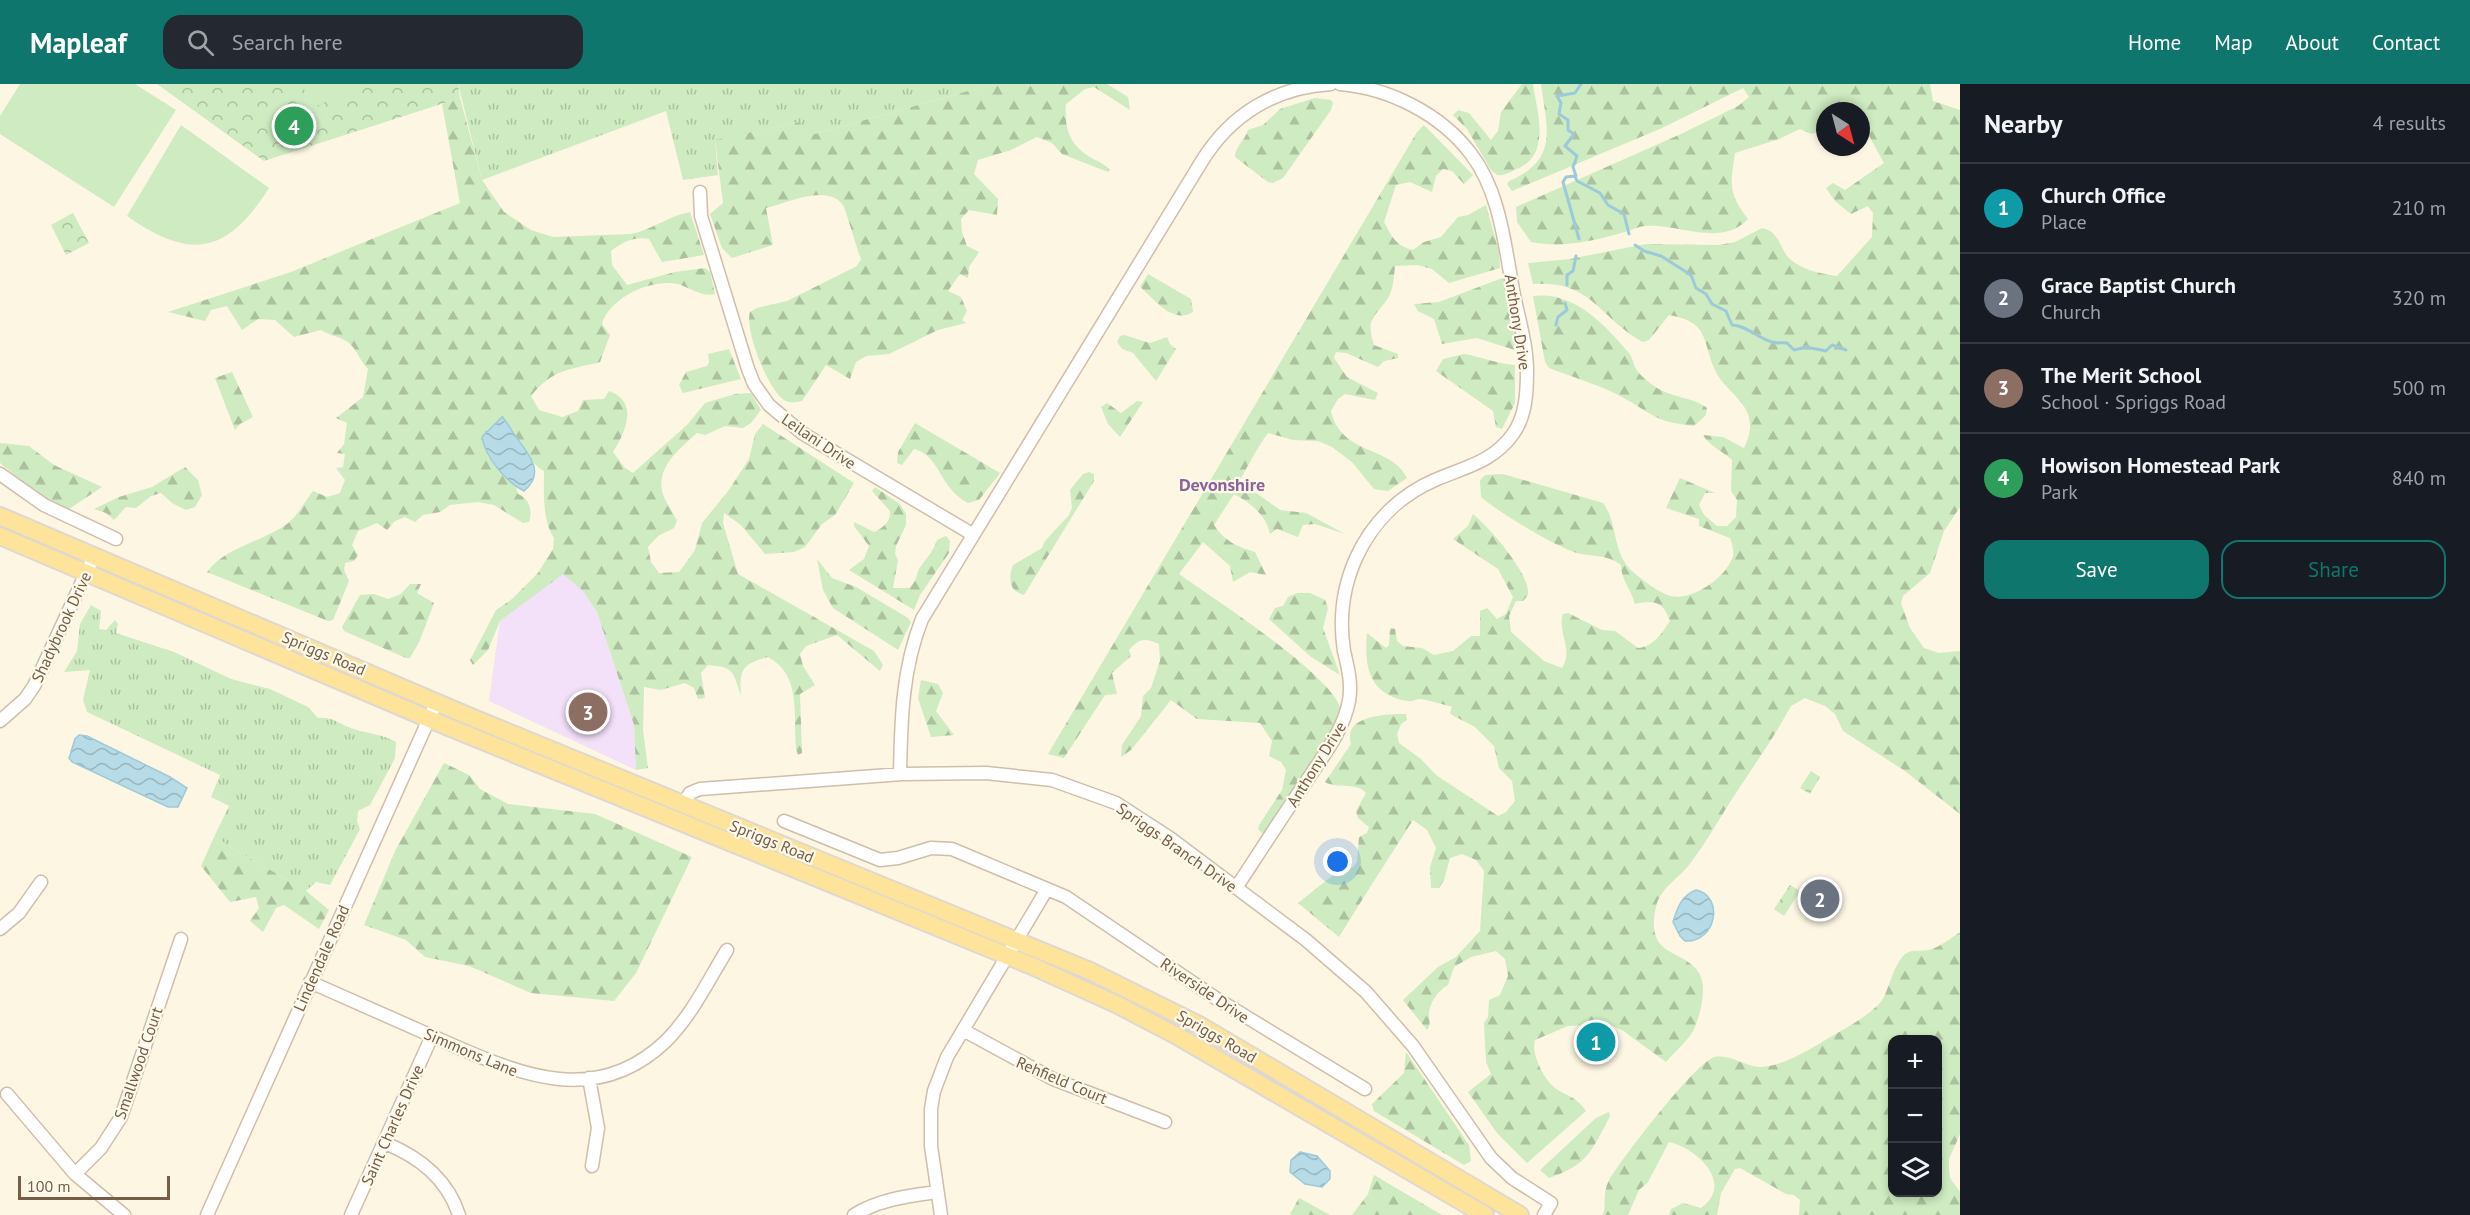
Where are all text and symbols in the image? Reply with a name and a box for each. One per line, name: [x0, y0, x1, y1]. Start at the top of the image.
search box: [163, 15, 583, 69]
text: Mapleaf: [30, 24, 127, 61]
icon: search: [184, 26, 217, 59]
text: Search here: [232, 28, 343, 56]
text: Home: [2128, 29, 2181, 56]
text: Map: [2214, 29, 2253, 56]
text: About: [2286, 29, 2339, 56]
text: Contact: [2372, 29, 2440, 56]
north arrow: [1816, 102, 1870, 156]
pin: 4: [274, 104, 314, 148]
text: Nearby: [1984, 107, 2062, 140]
text: 4 results: [2373, 110, 2446, 136]
text: Church Office: [2041, 181, 2166, 209]
text: 1: [1998, 195, 2009, 221]
text: 210 m: [2392, 195, 2446, 221]
text: Place: [2041, 209, 2087, 235]
text: Grace Baptist Church: [2041, 271, 2236, 299]
street label: Anthony Drive: [1501, 273, 1535, 371]
text: 2: [1998, 285, 2009, 311]
text: 320 m: [2392, 285, 2446, 311]
text: Church: [2041, 299, 2101, 325]
text: The Merit School: [2041, 361, 2201, 389]
text: 3: [1998, 375, 2009, 401]
text: 500 m: [2392, 375, 2446, 401]
text: School · Spriggs Road: [2041, 389, 2226, 415]
street label: Leilani Drive: [778, 409, 860, 473]
text: Howison Homestead Park: [2041, 451, 2280, 479]
text: 4: [1998, 465, 2009, 491]
text: 840 m: [2392, 465, 2446, 491]
district label: Devonshire: [1179, 473, 1265, 496]
text: Park: [2041, 479, 2078, 505]
button: Save: [1984, 540, 2209, 599]
button: Share: [2221, 540, 2446, 599]
street label: Shadybrook Drive: [27, 568, 95, 686]
street label: Spriggs Road: [279, 626, 369, 680]
pin: 3: [568, 690, 608, 734]
street label: Anthony Drive: [1282, 718, 1350, 810]
street label: Spriggs Branch Drive: [1113, 798, 1241, 896]
street label: Spriggs Road: [727, 815, 817, 867]
your location: [1323, 847, 1352, 876]
pin: 2: [1800, 876, 1840, 922]
street label: Lindendale Road: [289, 902, 353, 1014]
street label: Riverside Drive: [1157, 953, 1253, 1027]
street label: Smallwood Court: [109, 1004, 167, 1122]
street label: Spriggs Road: [1173, 1005, 1261, 1067]
pin: 1: [1576, 1020, 1616, 1064]
street label: Simmons Lane: [421, 1023, 521, 1081]
map controls: [1888, 1035, 1942, 1197]
button: +: [1888, 1035, 1942, 1089]
street label: Rehfield Court: [1013, 1052, 1111, 1108]
street label: Saint Charles Drive: [356, 1062, 428, 1188]
button: −: [1888, 1089, 1942, 1143]
button: layers: [1888, 1143, 1942, 1197]
scale bar: [18, 1173, 170, 1200]
text: 100 m: [27, 1176, 70, 1196]

